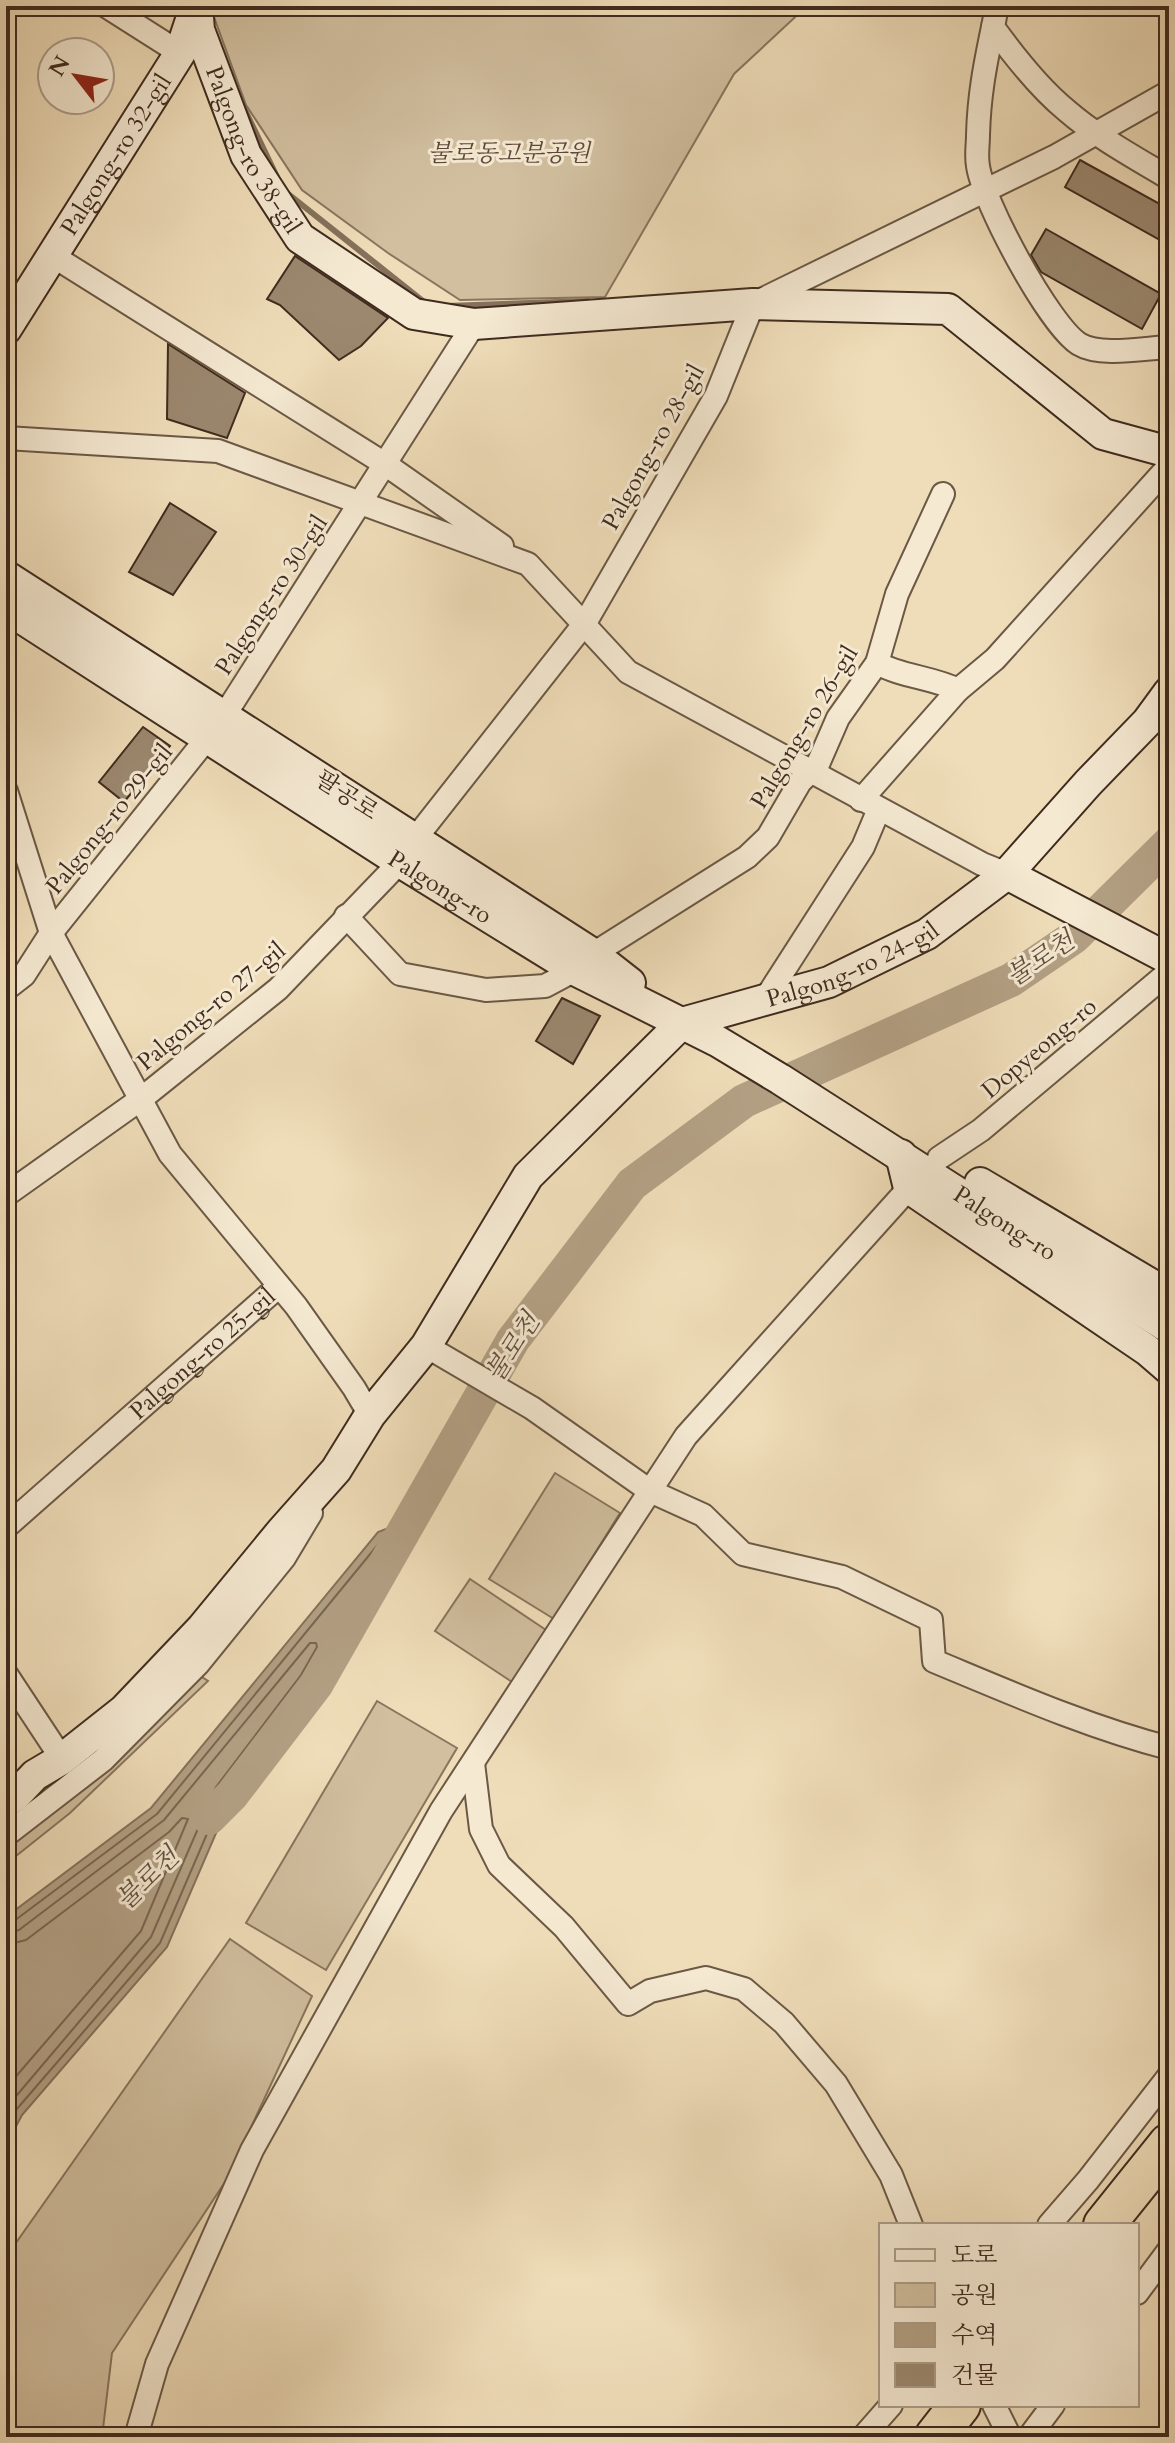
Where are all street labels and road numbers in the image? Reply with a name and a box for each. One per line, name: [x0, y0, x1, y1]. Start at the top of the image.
street label: Palgong-ro 38-gil: [197, 61, 309, 240]
street label: Palgong-ro 32-gil: [53, 68, 180, 242]
street label: Palgong-ro 28-gil: [594, 358, 713, 536]
street label: Palgong-ro 30-gil: [207, 509, 336, 682]
street label: Palgong-ro 26-gil: [743, 640, 866, 815]
street label: Palgong-ro 29-gil: [38, 737, 180, 901]
street label: 팔공로: [309, 763, 385, 828]
street label: Palgong-ro: [381, 843, 498, 932]
street label: Palgong-ro 24-gil: [763, 914, 946, 1016]
street label: Palgong-ro 27-gil: [130, 934, 293, 1078]
street label: Dopyeong-ro: [975, 990, 1104, 1106]
street label: Palgong-ro: [947, 1178, 1063, 1269]
street label: Palgong-ro 25-gil: [123, 1280, 283, 1427]

